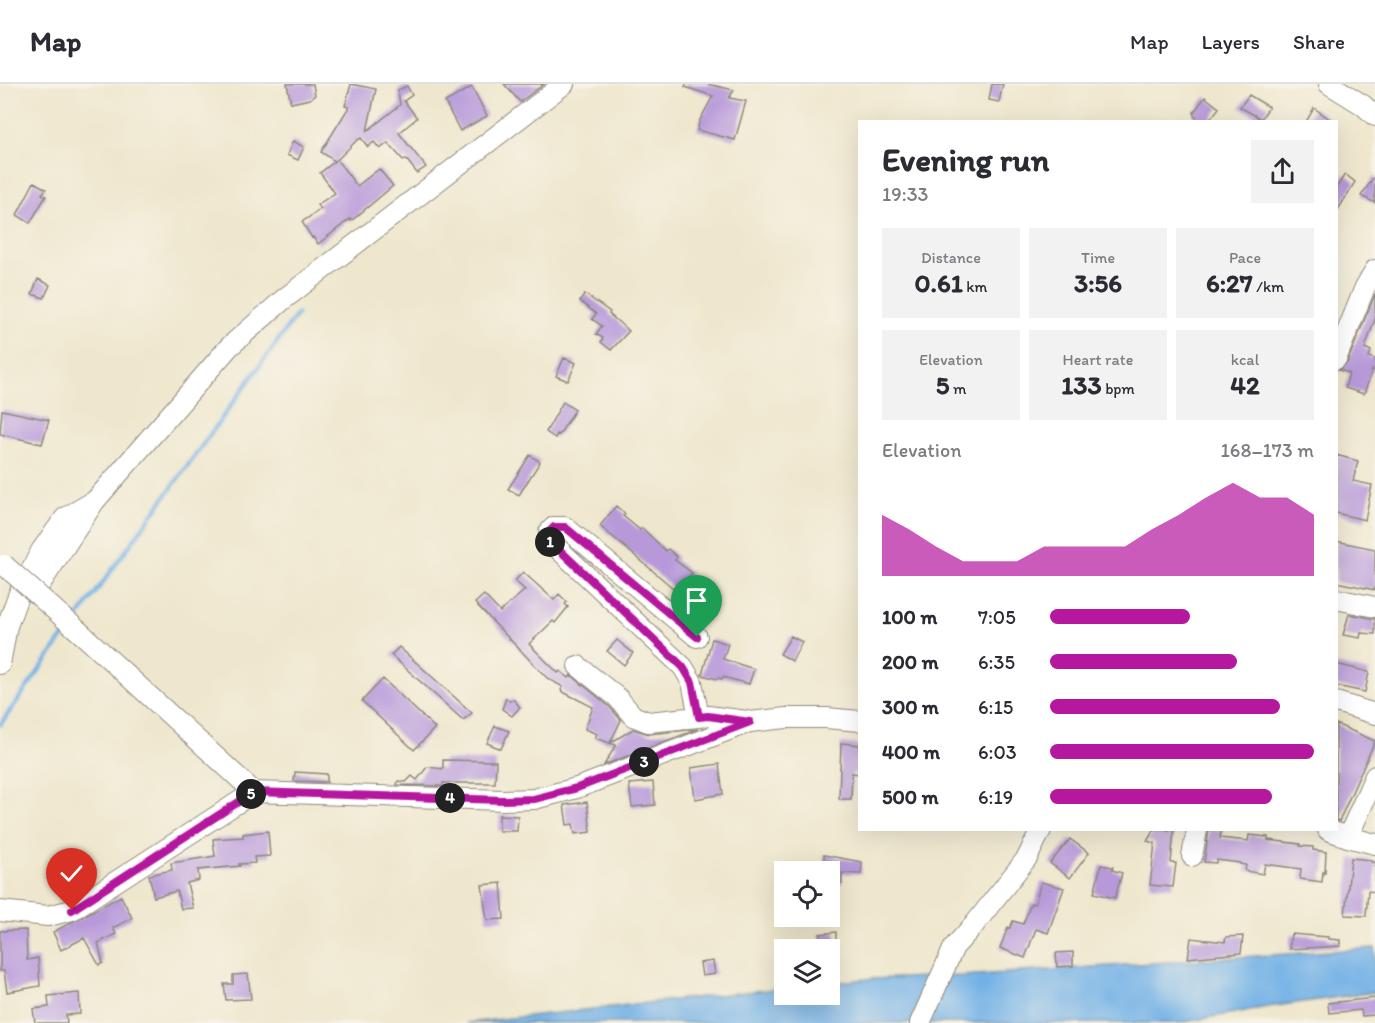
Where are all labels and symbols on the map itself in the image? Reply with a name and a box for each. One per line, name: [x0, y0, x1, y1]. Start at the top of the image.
pin: 1: [535, 527, 565, 557]
pin: [671, 575, 722, 637]
pin: 3: [629, 747, 659, 777]
pin: 5: [236, 779, 266, 809]
pin: 4: [435, 783, 465, 813]
pin: [46, 848, 97, 910]

